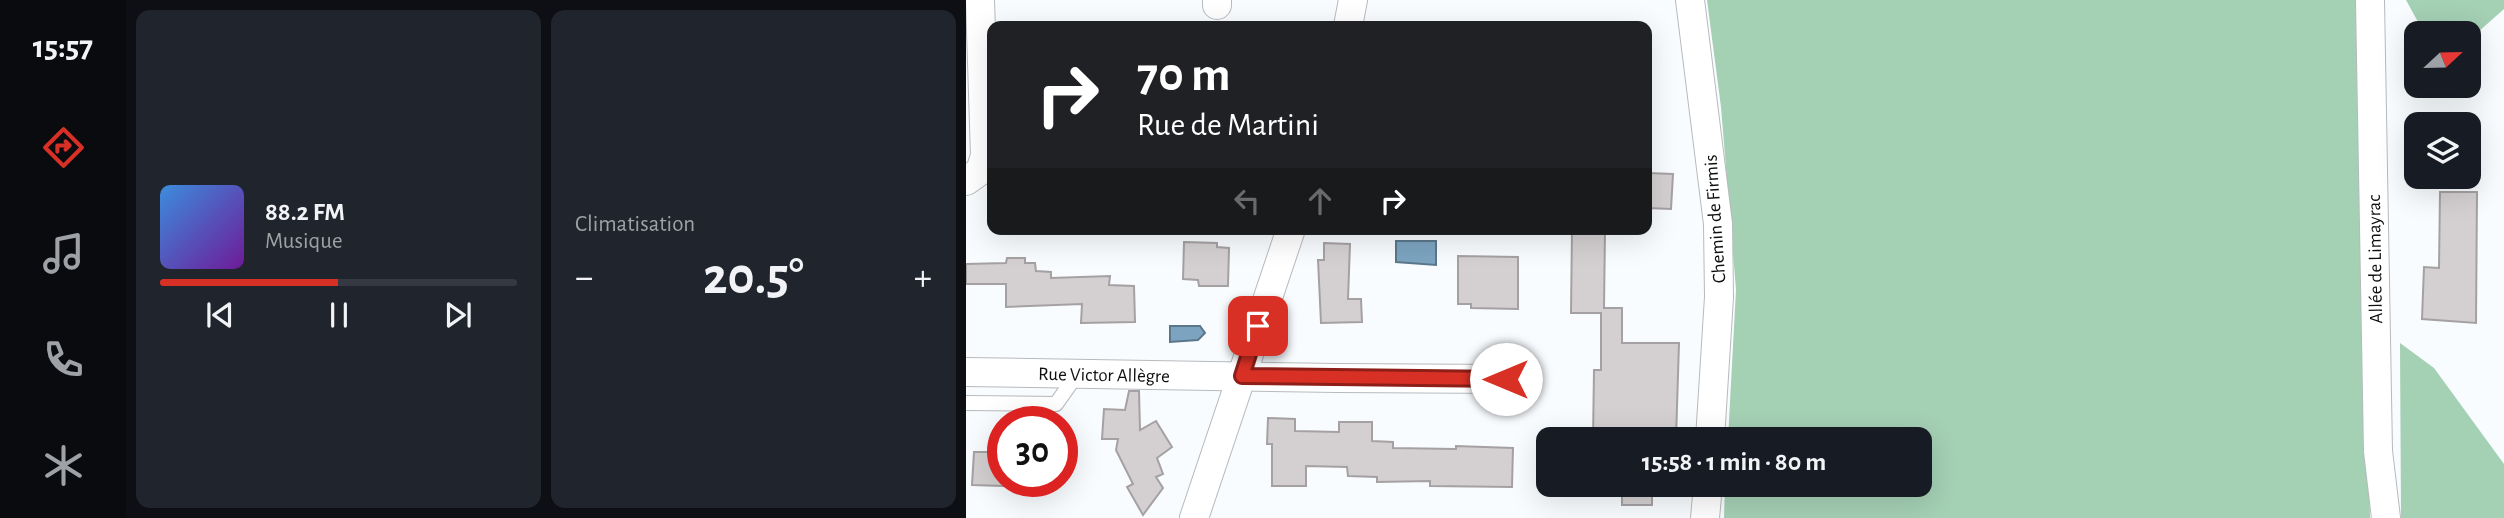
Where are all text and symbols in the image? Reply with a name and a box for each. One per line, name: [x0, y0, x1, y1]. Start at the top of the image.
north arrow: [2404, 21, 2482, 98]
map controls: [2404, 21, 2481, 189]
text: 15:57: [33, 31, 93, 63]
icon: right: [1022, 49, 1113, 140]
text: 70 m: [1137, 51, 1231, 100]
text: Rue de Martini: [1137, 109, 1319, 141]
button: layers: [2404, 112, 2481, 189]
icon: directions: [39, 123, 88, 172]
street label: Chemin de Firmis: [1702, 154, 1729, 284]
icon: left: [1228, 182, 1266, 220]
icon: ahead: [1301, 182, 1339, 220]
icon: right: [1374, 182, 1412, 220]
street label: Allée de Limayrac: [2365, 194, 2386, 324]
text: 88.2 FM: [265, 199, 345, 225]
text: Climatisation: [575, 213, 695, 236]
icon: music: [39, 229, 88, 278]
text: Musique: [265, 230, 343, 253]
text: 20.5°: [703, 251, 804, 303]
text: −: [575, 259, 593, 297]
text: +: [914, 259, 932, 297]
icon: previous: [201, 296, 239, 334]
icon: pause: [320, 296, 358, 334]
icon: next: [439, 296, 477, 334]
pin: [1228, 296, 1288, 356]
icon: arrive: [1239, 307, 1277, 345]
icon: phone: [39, 335, 88, 384]
position arrow: [1469, 342, 1543, 416]
street label: Rue Victor Allègre: [1038, 365, 1170, 386]
speed limit sign: 30: [987, 406, 1078, 497]
icon: climate: [39, 441, 88, 490]
text: 15:58 · 1 min · 80 m: [1642, 449, 1826, 475]

